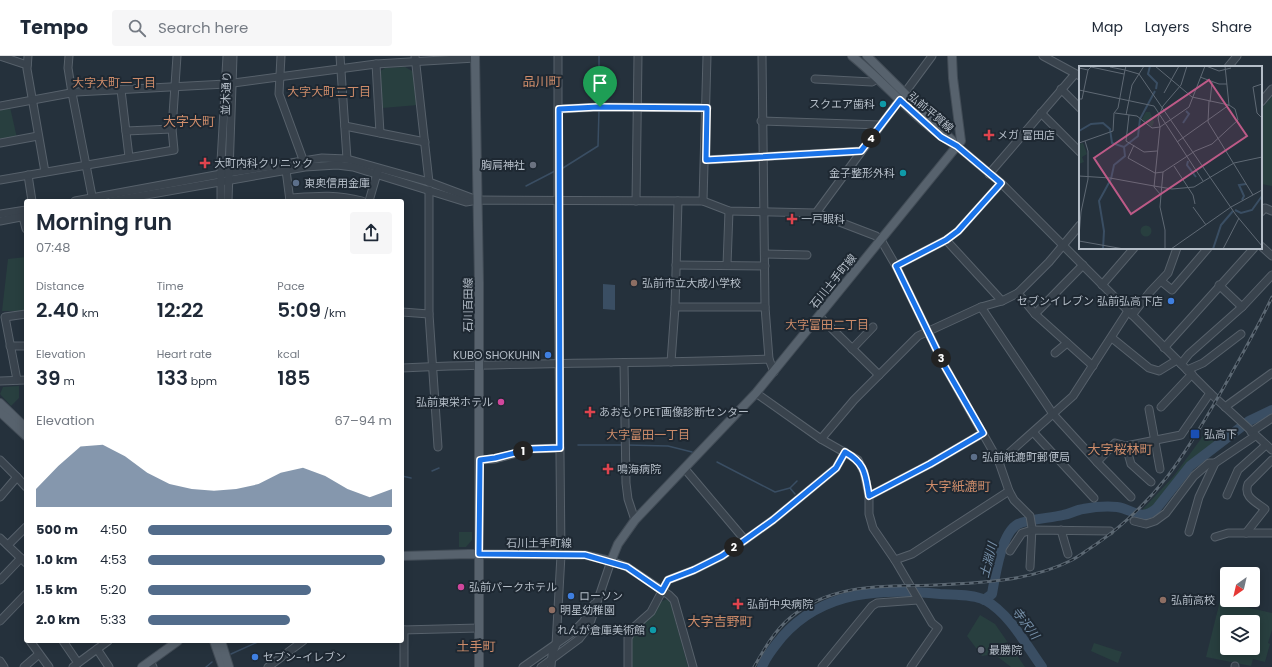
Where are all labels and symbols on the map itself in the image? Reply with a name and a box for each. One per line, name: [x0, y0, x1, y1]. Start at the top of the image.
pin: [583, 66, 617, 107]
inset map: [1079, 66, 1262, 249]
street label: 並木通り: [217, 71, 235, 115]
district label: 品川町: [522, 72, 562, 91]
district label: 大字大町一丁目: [72, 74, 156, 91]
district label: 大字大町二丁目: [287, 83, 371, 100]
street label: 弘前平賀線: [905, 88, 957, 136]
place label: スクエア歯科: [809, 96, 875, 112]
marker: スクエア歯科: [878, 99, 888, 109]
district label: 大字大町: [163, 112, 215, 131]
place label: メガ 富田店: [997, 127, 1055, 143]
pin: 4: [861, 128, 881, 148]
marker: メガ 富田店: [984, 130, 994, 140]
place label: 大町内科クリニック: [214, 155, 313, 171]
marker: 大町内科クリニック: [199, 157, 211, 169]
place label: 胸肩神社: [481, 157, 525, 173]
marker: 胸肩神社: [528, 160, 538, 170]
place label: 金子整形外科: [829, 165, 895, 181]
marker: 金子整形外科: [898, 168, 908, 178]
place label: 東奥信用金庫: [304, 175, 370, 191]
marker: 東奥信用金庫: [291, 178, 301, 188]
place label: 一戸眼科: [801, 211, 845, 227]
marker: 一戸眼科: [786, 213, 798, 225]
street label: 石川土手町線: [806, 250, 860, 312]
place label: 弘前市立大成小学校: [642, 275, 741, 291]
street label: 石川百田線: [460, 278, 476, 333]
marker: 弘前市立大成小学校: [629, 278, 639, 288]
place label: セブンイレブン 弘前弘高下店: [1017, 293, 1163, 309]
marker: セブンイレブン 弘前弘高下店: [1166, 296, 1176, 306]
district label: 大字富田二丁目: [785, 316, 869, 333]
place label: KUBO SHOKUHIN: [453, 347, 540, 363]
pin: 3: [931, 348, 951, 368]
marker: KUBO SHOKUHIN: [543, 350, 553, 360]
place label: 弘前東栄ホテル: [416, 394, 493, 410]
marker: 弘前東栄ホテル: [496, 397, 506, 407]
place label: あおもりPET画像診断センター: [599, 404, 749, 420]
marker: あおもりPET画像診断センター: [584, 406, 596, 418]
district label: 大字富田一丁目: [606, 426, 690, 443]
place label: 弘高下: [1204, 426, 1237, 442]
marker: 弘高下: [1189, 428, 1201, 440]
district label: 大字桜林町: [1087, 440, 1153, 459]
pin: 1: [513, 441, 533, 461]
place label: 弘前紙漉町郵便局: [982, 449, 1070, 465]
marker: 弘前紙漉町郵便局: [969, 452, 979, 462]
place label: 鳴海病院: [617, 461, 661, 477]
marker: 鳴海病院: [602, 463, 614, 475]
district label: 大字紙漉町: [925, 477, 991, 496]
street label: 石川土手町線: [506, 535, 572, 551]
pin: 2: [724, 537, 744, 557]
water label: 土淵川: [975, 539, 1001, 580]
north arrow: [1220, 567, 1260, 607]
place label: 弘前パークホテル: [469, 579, 557, 595]
marker: 弘前パークホテル: [456, 582, 466, 592]
place label: ローソン: [579, 588, 623, 604]
marker: ローソン: [566, 591, 576, 601]
place label: 弘前高校: [1171, 592, 1215, 608]
marker: 弘前高校: [1158, 595, 1168, 605]
place label: 弘前中央病院: [747, 596, 813, 612]
marker: 弘前中央病院: [732, 598, 744, 610]
place label: 明星幼稚園: [560, 602, 615, 618]
water label: 寺沢川: [1008, 604, 1045, 644]
marker: 明星幼稚園: [547, 605, 557, 615]
district label: 大字吉野町: [687, 612, 753, 631]
place label: れんが倉庫美術館: [557, 622, 645, 638]
marker: れんが倉庫美術館: [648, 625, 658, 635]
district label: 土手町: [456, 637, 496, 656]
place label: 最勝院: [989, 642, 1022, 658]
marker: 最勝院: [976, 645, 986, 655]
place label: セブン-イレブン: [263, 649, 346, 665]
marker: セブン-イレブン: [250, 652, 260, 662]

